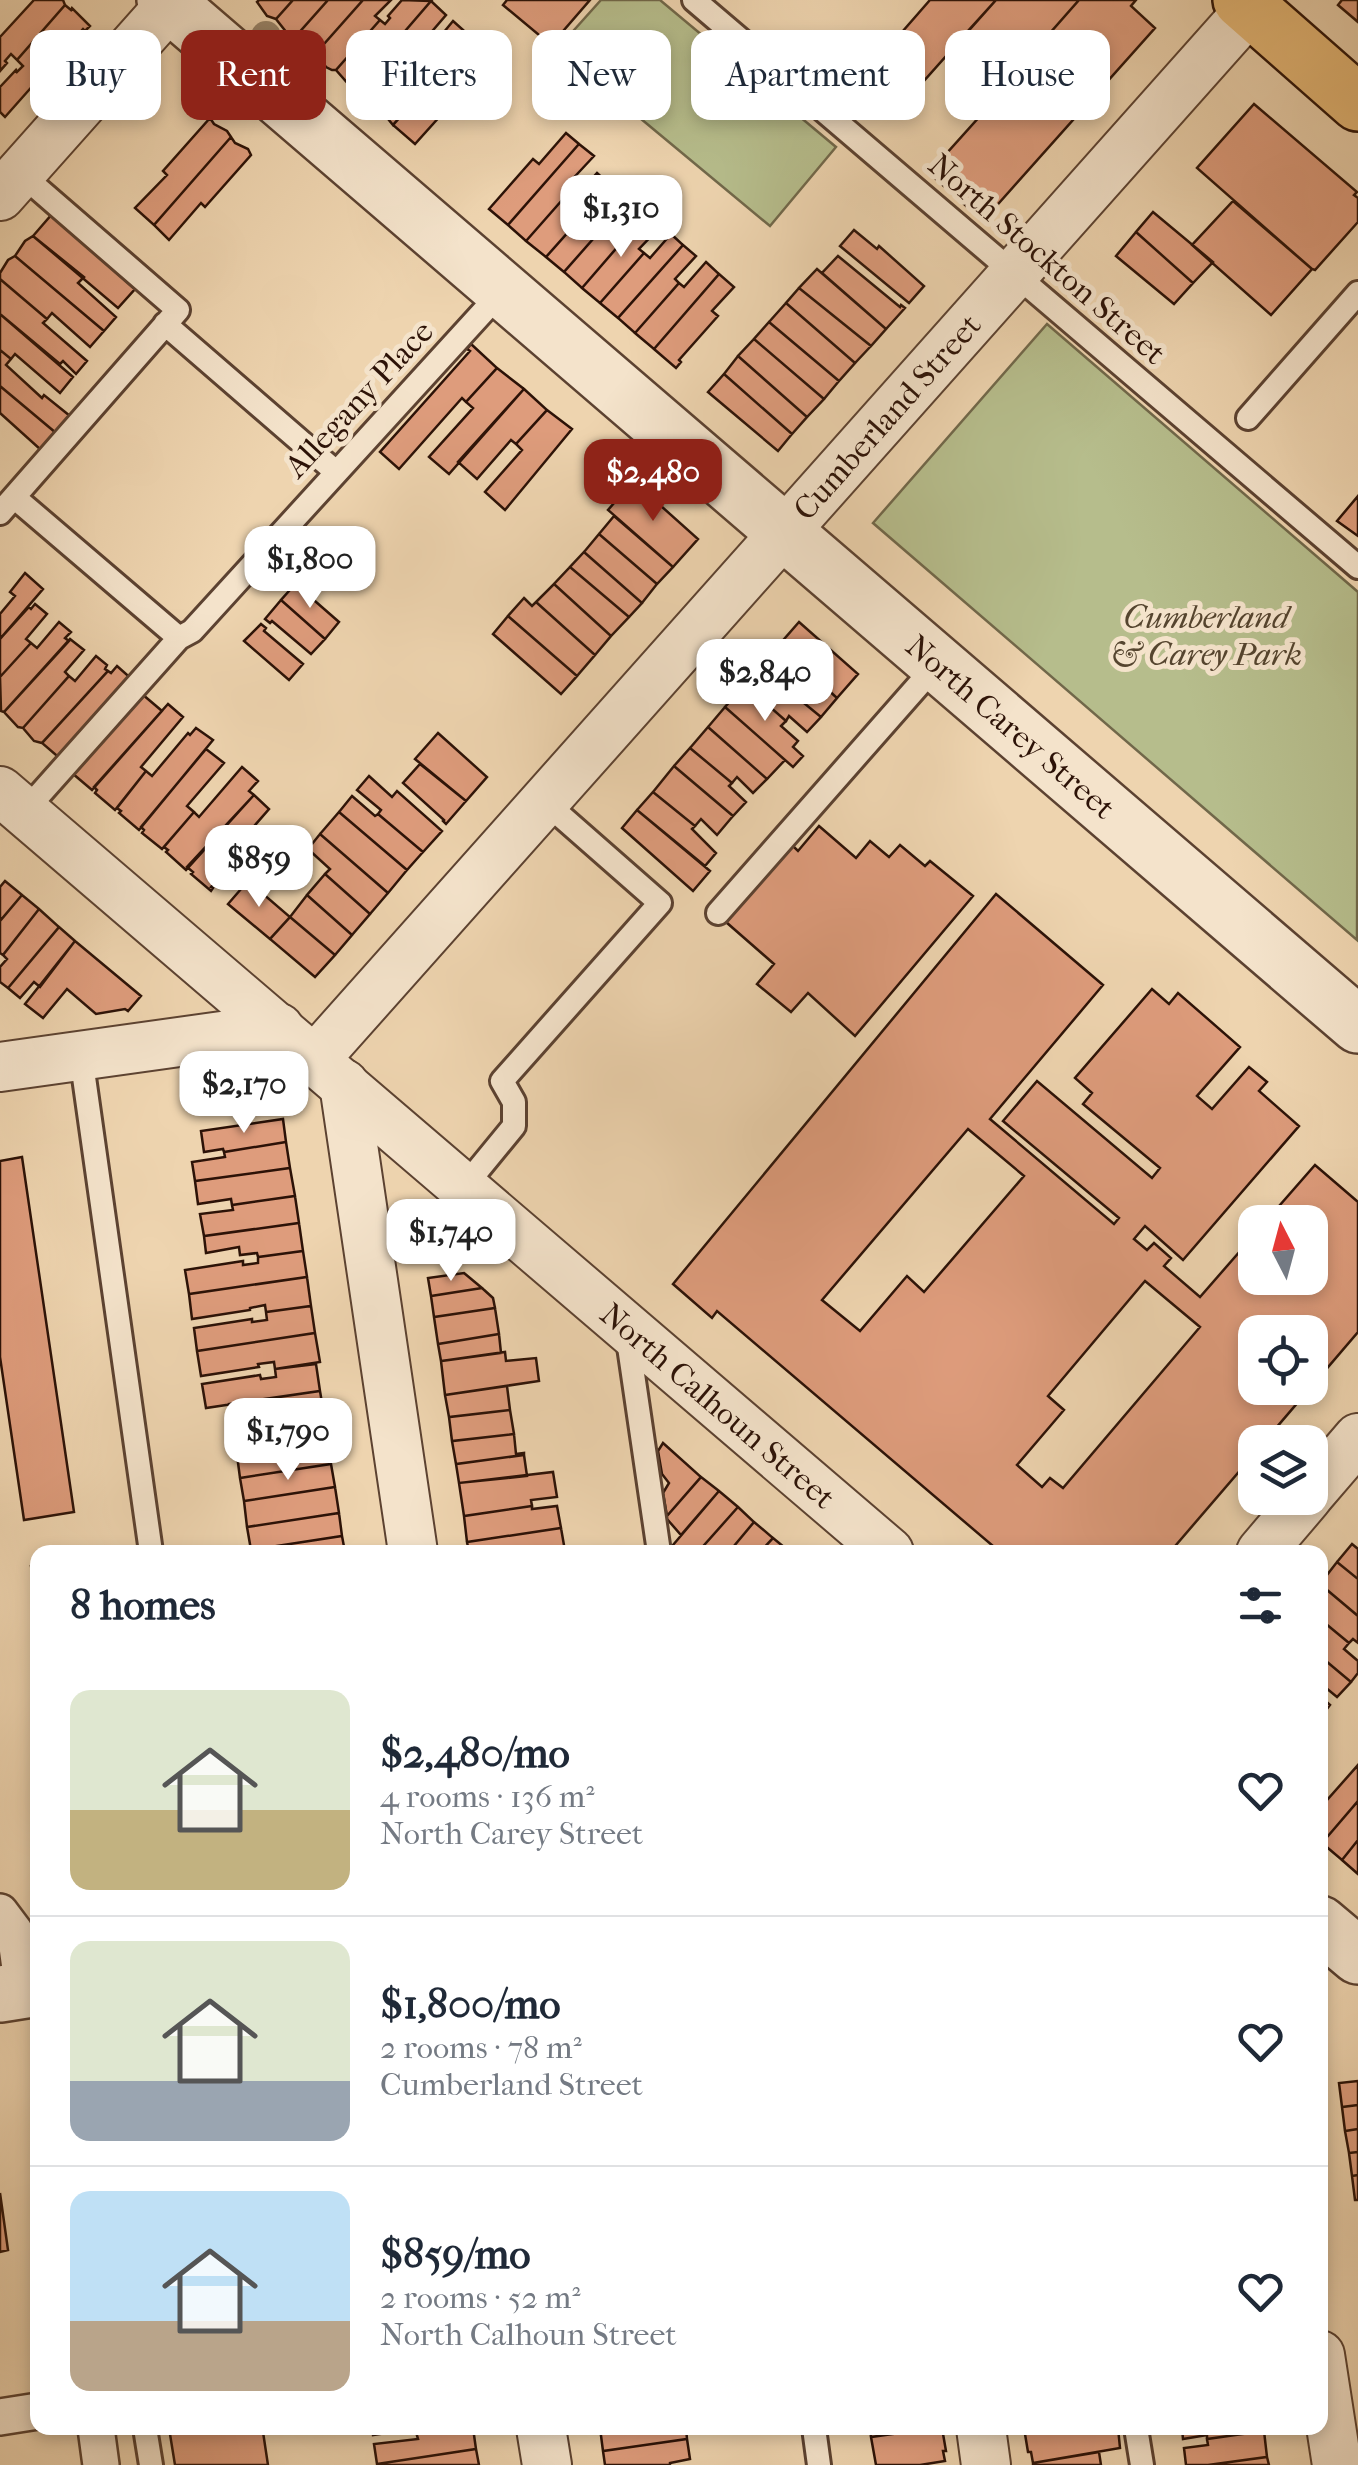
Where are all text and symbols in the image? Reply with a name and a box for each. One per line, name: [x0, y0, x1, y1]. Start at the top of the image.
chip: Buy: [30, 30, 161, 120]
chip: Rent: [181, 30, 326, 120]
chip: Filters: [346, 30, 512, 120]
chip: New: [532, 30, 671, 120]
chip: Apartment: [691, 30, 925, 120]
chip: House: [945, 30, 1110, 120]
street label: North Stockton Street: [921, 146, 1173, 372]
pin: $1,310: [540, 175, 702, 260]
text: $1,310: [582, 189, 660, 226]
street label: Cumberland Street: [786, 306, 989, 527]
street label: Allegany Place: [276, 313, 441, 486]
pin: $2,480: [572, 439, 734, 524]
text: $2,480: [606, 453, 700, 490]
pin: $1,800: [229, 526, 391, 611]
text: $1,800: [266, 540, 354, 577]
park label: Cumberland & Carey Park: [1110, 599, 1302, 673]
street label: North Carey Street: [899, 627, 1123, 827]
pin: $2,840: [684, 639, 846, 724]
text: $2,840: [718, 653, 812, 690]
pin: $859: [200, 825, 318, 910]
text: $859: [227, 839, 291, 876]
pin: $2,170: [163, 1051, 325, 1136]
text: $2,170: [201, 1065, 287, 1102]
pin: $1,740: [370, 1199, 532, 1284]
north arrow: [1238, 1205, 1328, 1295]
map controls: [1238, 1205, 1328, 1515]
text: $1,740: [408, 1213, 494, 1250]
street label: North Calhoun Street: [593, 1295, 843, 1516]
button: locate: [1238, 1315, 1328, 1405]
pin: $1,790: [207, 1398, 369, 1483]
text: $1,790: [246, 1412, 330, 1449]
button: layers: [1238, 1425, 1328, 1515]
icon: filters: [1233, 1578, 1288, 1633]
text: 8 homes: [70, 1581, 216, 1630]
text: $2,480/mo: [380, 1729, 570, 1778]
icon: home: [150, 1730, 270, 1850]
icon: heart: [1233, 1763, 1288, 1818]
text: 4 rooms · 136 m²: [380, 1778, 594, 1815]
text: North Carey Street: [380, 1815, 643, 1852]
text: $1,800/mo: [380, 1980, 561, 2029]
icon: home: [150, 1981, 270, 2101]
icon: heart: [1233, 2014, 1288, 2069]
text: 2 rooms · 78 m²: [380, 2029, 582, 2066]
text: Cumberland Street: [380, 2066, 643, 2103]
text: $859/mo: [380, 2230, 531, 2279]
icon: home: [150, 2231, 270, 2351]
icon: heart: [1233, 2264, 1288, 2319]
text: 2 rooms · 52 m²: [380, 2279, 580, 2316]
text: North Calhoun Street: [380, 2316, 677, 2353]

